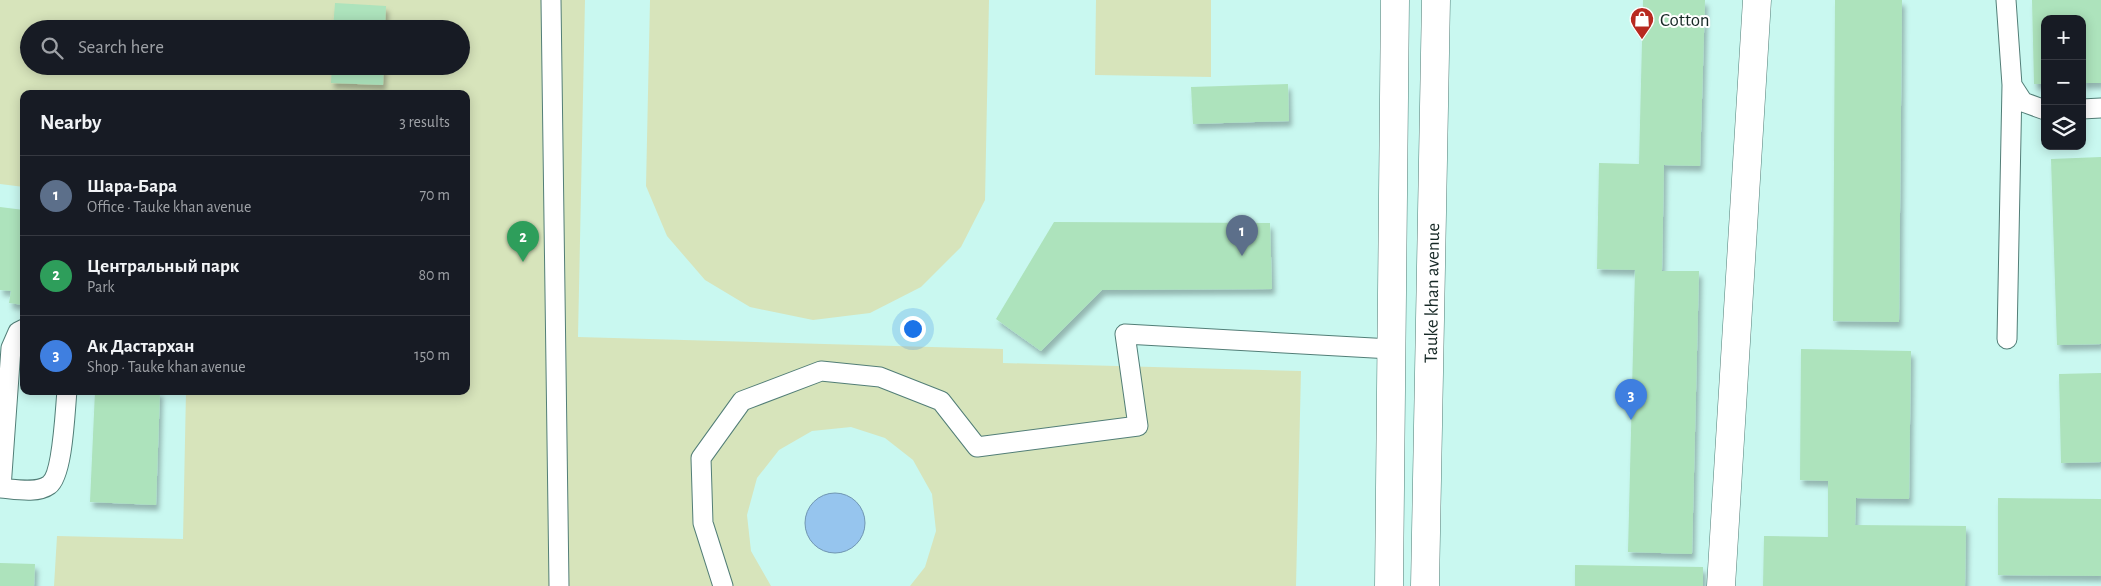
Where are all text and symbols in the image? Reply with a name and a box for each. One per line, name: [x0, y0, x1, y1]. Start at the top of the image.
shop icon: Cotton: [1629, 6, 1655, 40]
place label: Cotton: [1660, 11, 1710, 30]
map controls: [2041, 15, 2086, 150]
button: +: [2041, 15, 2086, 60]
search box: [20, 20, 470, 75]
icon: search: [38, 34, 66, 62]
text: Search here: [78, 38, 164, 57]
button: −: [2041, 60, 2086, 105]
button: layers: [2041, 105, 2086, 150]
text: Nearby: [40, 112, 101, 133]
text: 3 results: [399, 114, 450, 130]
text: Шара-Бара: [87, 177, 177, 196]
text: 1: [53, 187, 59, 203]
text: 70 m: [419, 187, 450, 203]
text: Office · Tauke khan avenue: [87, 199, 251, 215]
pin: 1: [1226, 215, 1258, 256]
pin: 2: [507, 221, 539, 262]
street label: Tauke khan avenue: [1422, 223, 1443, 363]
text: Центральный парк: [87, 257, 239, 276]
text: 2: [52, 267, 60, 283]
text: 80 m: [419, 267, 450, 283]
text: Park: [87, 279, 115, 295]
your location: [900, 316, 926, 342]
text: Ак Дастархан: [87, 337, 194, 356]
text: 3: [53, 347, 59, 363]
text: 150 m: [414, 347, 450, 363]
text: Shop · Tauke khan avenue: [87, 359, 246, 375]
pin: 3: [1615, 379, 1647, 420]

